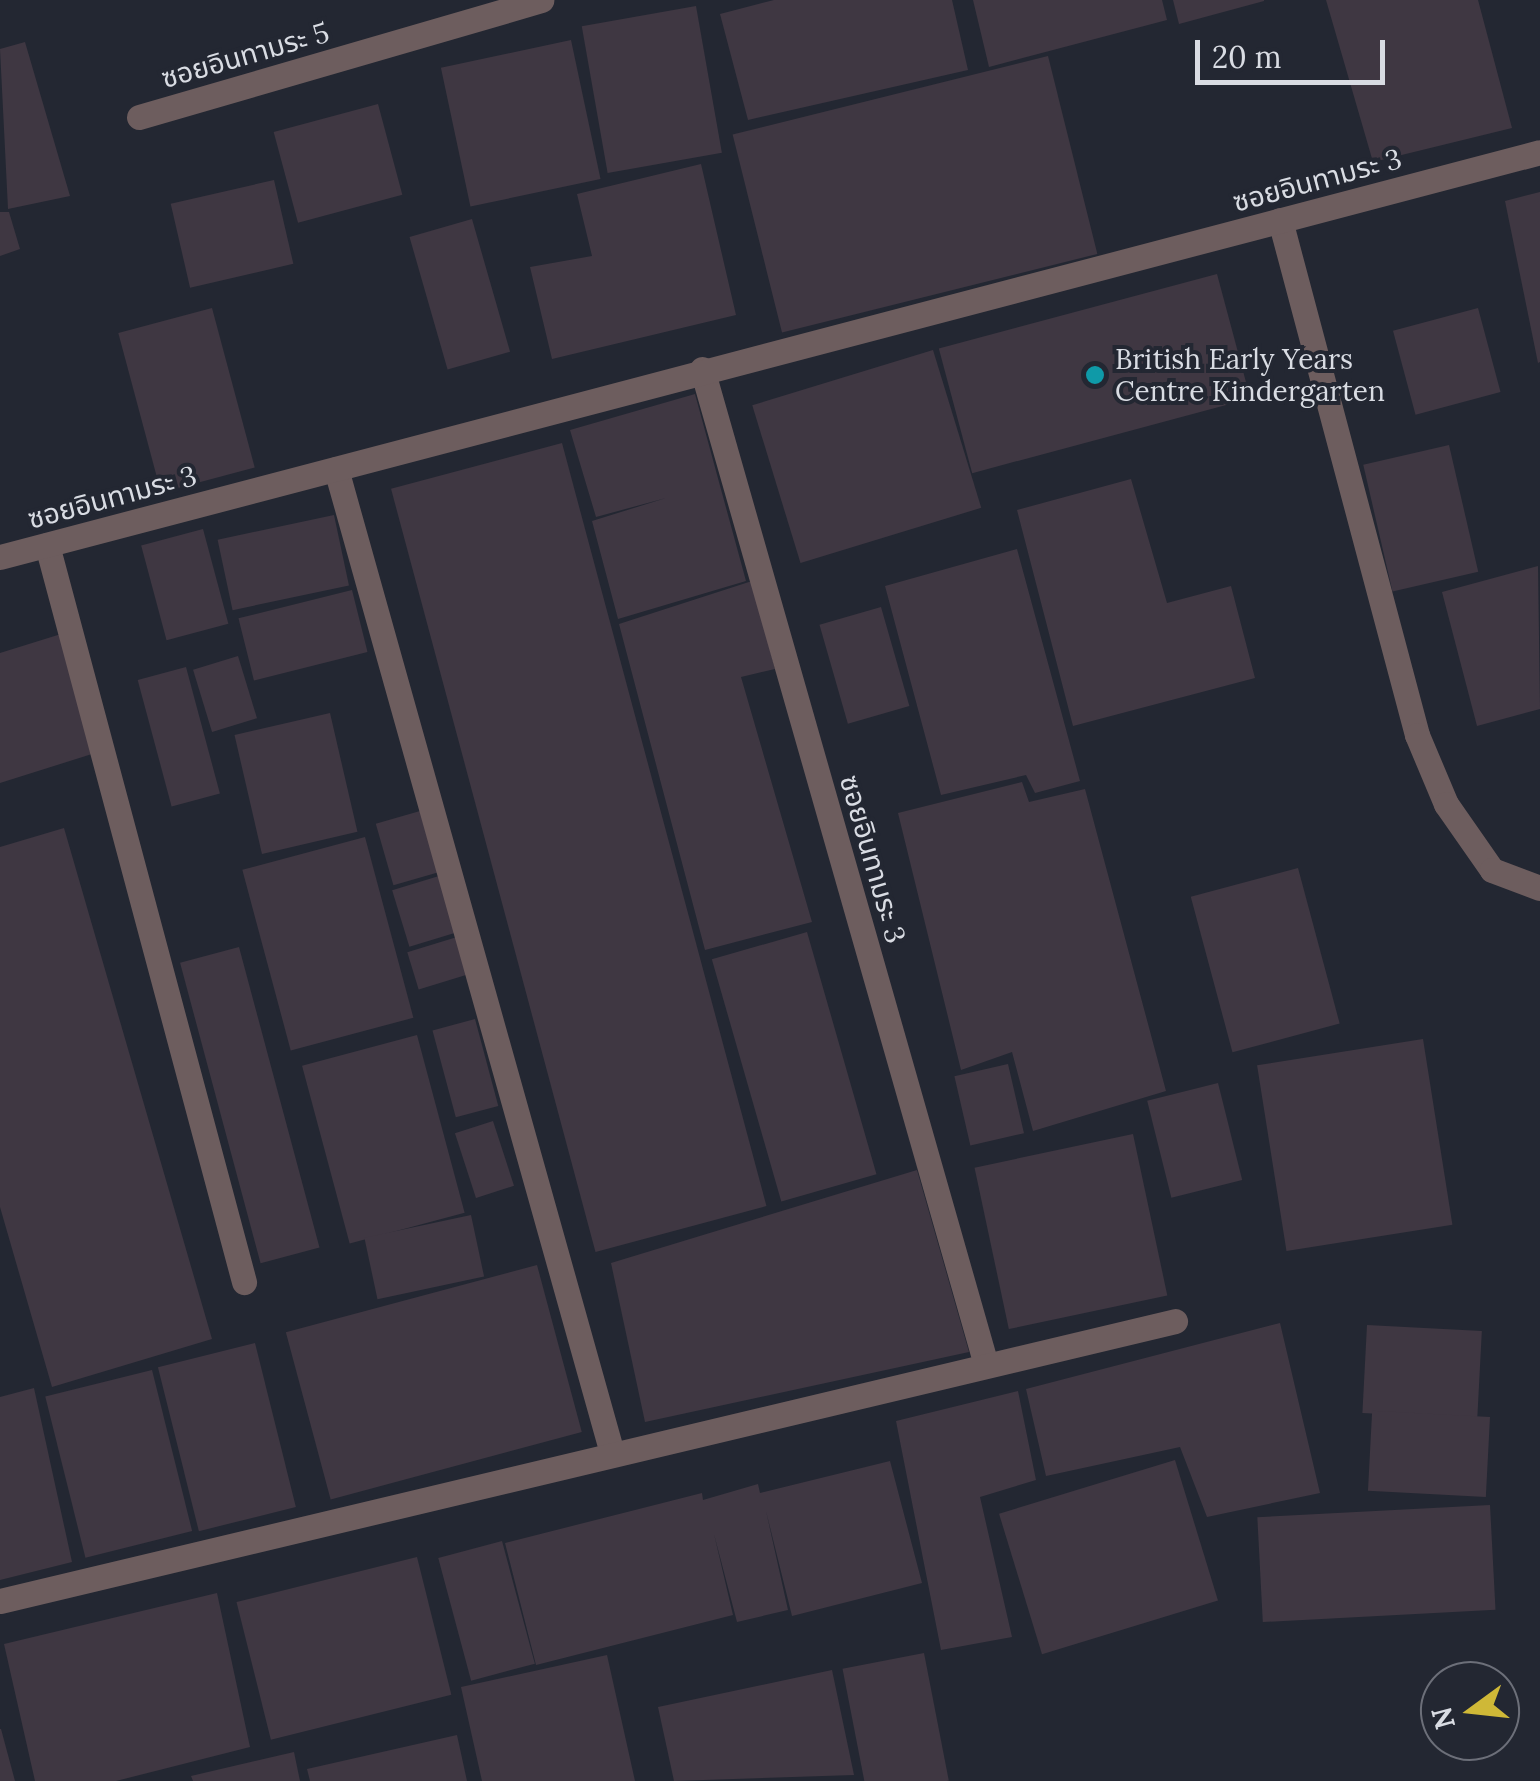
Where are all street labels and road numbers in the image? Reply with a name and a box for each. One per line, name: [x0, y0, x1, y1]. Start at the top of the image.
street label: ซอยอินทามระ 5: [157, 15, 333, 95]
street label: ซอยอินทามระ 3: [1229, 141, 1405, 219]
street label: ซอยอินทามระ 3: [24, 458, 200, 536]
street label: ซอยอินทามระ 3: [833, 771, 913, 947]

